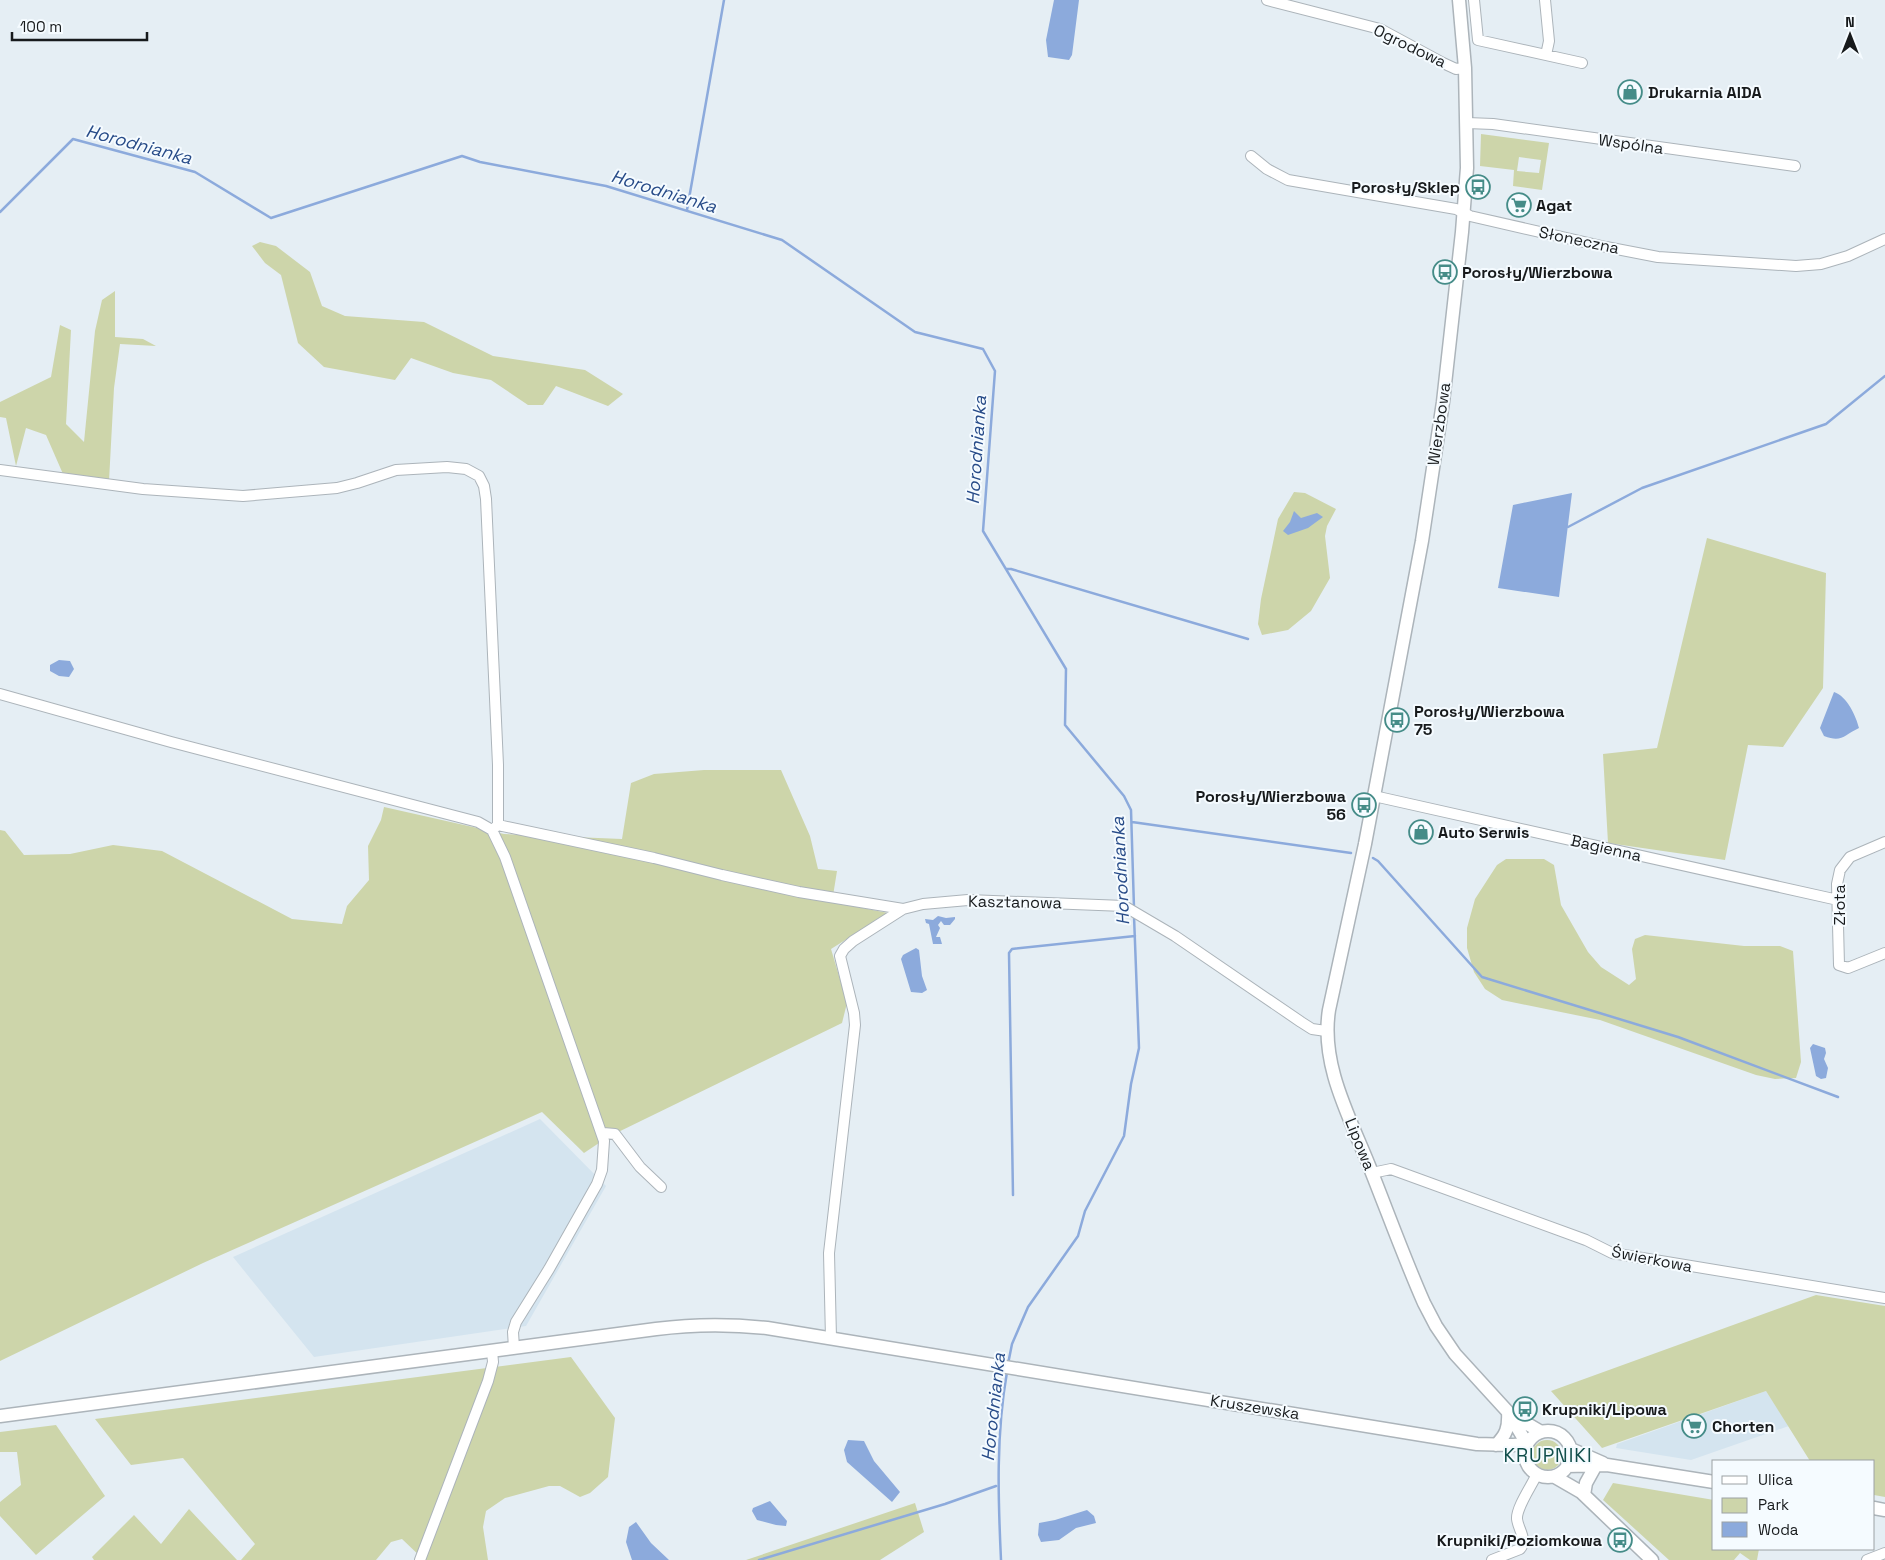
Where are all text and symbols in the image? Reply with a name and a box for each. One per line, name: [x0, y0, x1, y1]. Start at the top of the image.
scale bar: [12, 10, 148, 42]
north arrow: [1825, 10, 1875, 60]
text: N: [1845, 13, 1855, 31]
text: 100 m: [20, 17, 62, 36]
street label: Ogrodowa: [1370, 19, 1450, 73]
shop icon: Drukarnia AIDA: [1617, 79, 1643, 105]
place label: Drukarnia AIDA: [1648, 82, 1762, 103]
water label: Horodnianka: [83, 119, 195, 169]
street label: Wspólna: [1597, 129, 1665, 159]
water label: Horodnianka: [609, 164, 720, 218]
bus stop icon: Porosły/Sklep: [1465, 174, 1491, 200]
place label: Porosły/Sklep: [1351, 177, 1460, 198]
supermarket icon: Agat: [1506, 192, 1532, 218]
place label: Agat: [1536, 195, 1572, 216]
street label: Słoneczna: [1537, 221, 1621, 259]
bus stop icon: Porosły/Wierzbowa: [1432, 259, 1458, 285]
place label: Porosły/Wierzbowa: [1462, 262, 1613, 283]
street label: Wierzbowa: [1423, 381, 1455, 467]
water label: Horodnianka: [961, 394, 991, 505]
place label: Porosły/Wierzbowa 75: [1414, 701, 1565, 740]
bus stop icon: Porosły/Wierzbowa 75: [1384, 707, 1410, 733]
place label: Porosły/Wierzbowa 56: [1195, 786, 1346, 825]
bus stop icon: Porosły/Wierzbowa 56: [1351, 792, 1377, 818]
water label: Horodnianka: [1106, 815, 1134, 926]
shop icon: Auto Serwis: [1408, 819, 1434, 845]
place label: Auto Serwis: [1438, 822, 1529, 843]
street label: Bagienna: [1569, 830, 1643, 866]
street label: Złota: [1829, 884, 1850, 926]
street label: Kasztanowa: [968, 891, 1062, 913]
street label: Lipowa: [1340, 1115, 1380, 1173]
street label: Świerkowa: [1610, 1241, 1694, 1277]
water label: Horodnianka: [976, 1351, 1010, 1462]
street label: Kruszewska: [1209, 1390, 1301, 1424]
bus stop icon: Krupniki/Lipowa: [1512, 1396, 1538, 1422]
place label: Krupniki/Lipowa: [1542, 1399, 1667, 1420]
supermarket icon: Chorten: [1681, 1413, 1707, 1439]
place label: Chorten: [1712, 1416, 1774, 1437]
district label: KRUPNIKI: [1503, 1443, 1593, 1468]
legend: [1712, 1460, 1875, 1550]
text: Ulica: [1758, 1470, 1793, 1489]
text: Park: [1758, 1495, 1789, 1514]
text: Woda: [1758, 1520, 1799, 1539]
bus stop icon: Krupniki/Poziomkowa: [1607, 1527, 1633, 1553]
place label: Krupniki/Poziomkowa: [1437, 1530, 1602, 1551]

